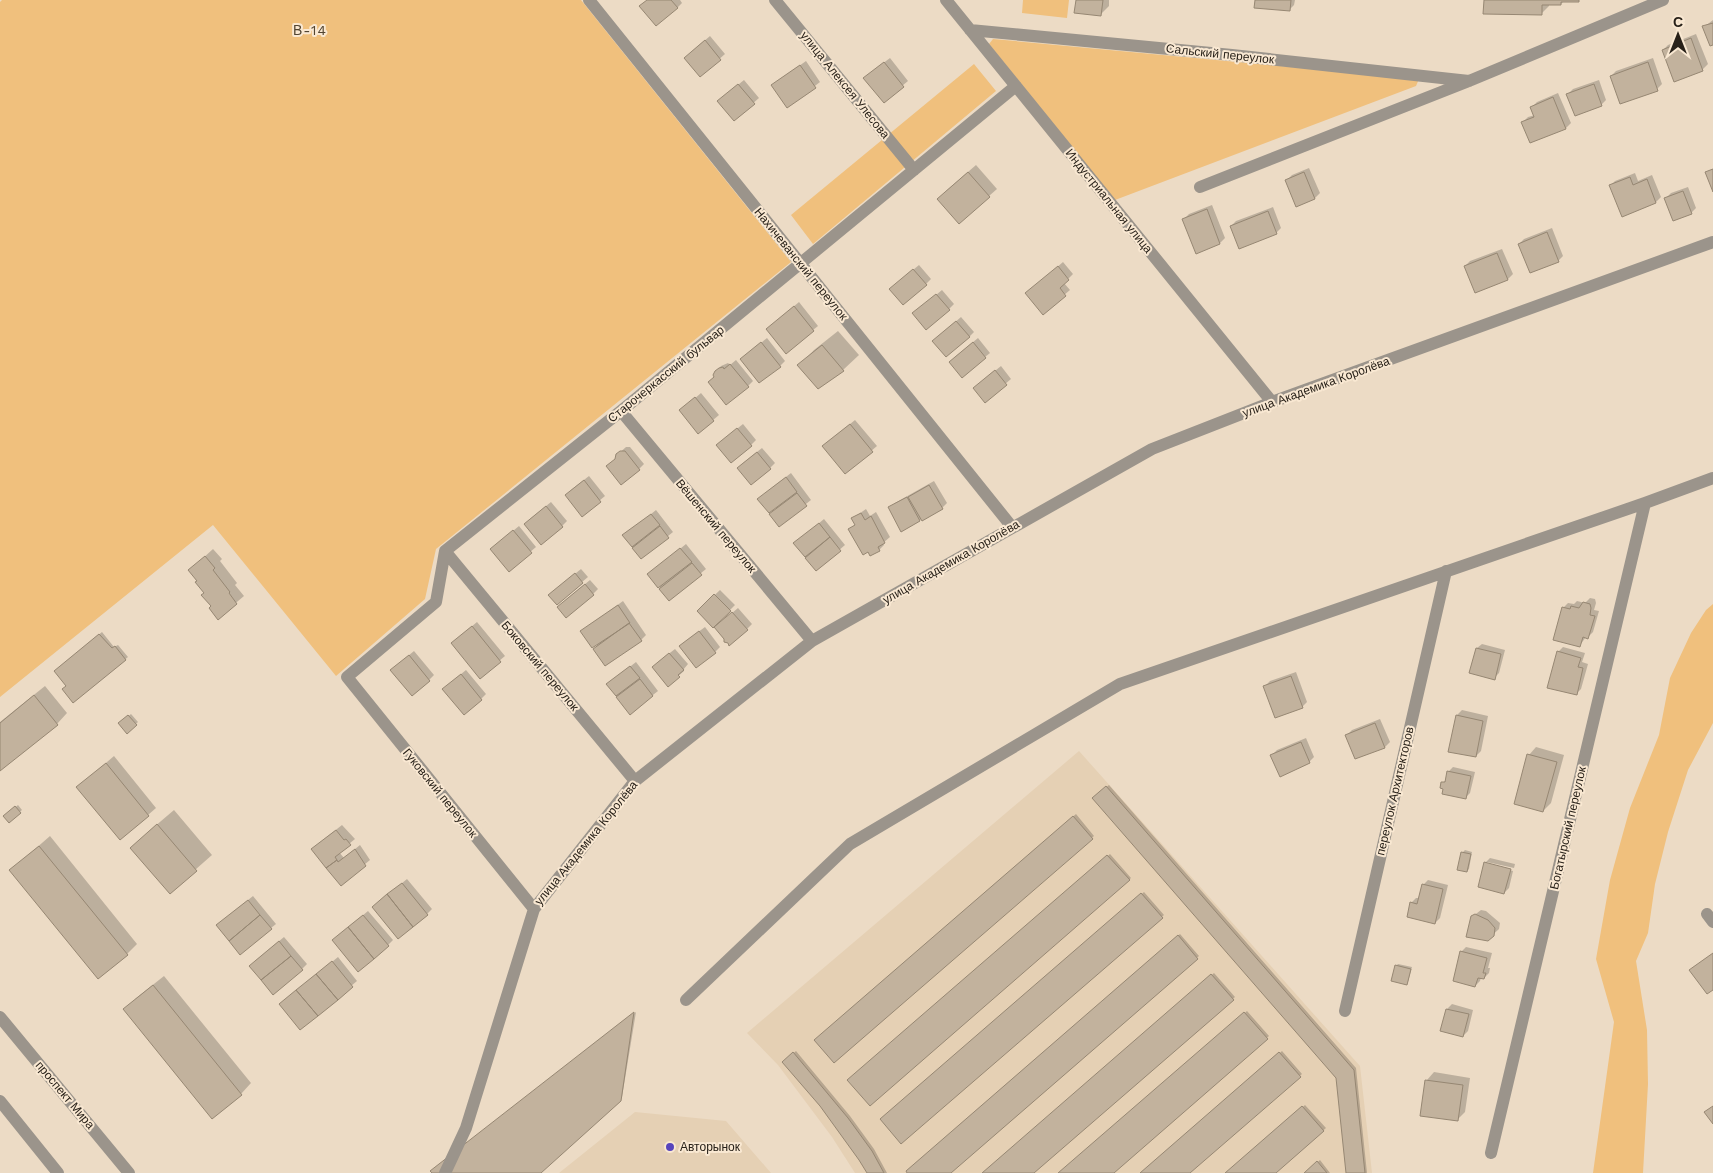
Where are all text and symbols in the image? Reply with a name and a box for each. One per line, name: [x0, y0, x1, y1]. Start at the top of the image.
north arrow: [1653, 10, 1703, 60]
text: С: [1673, 14, 1683, 30]
district label: В-14: [293, 22, 327, 38]
street label: улица Алексея Улесова: [798, 29, 893, 142]
street label: Сальский переулок: [1165, 41, 1276, 67]
street label: Индустриальная улица: [1063, 146, 1155, 256]
street label: Нахичеванский переулок: [751, 205, 851, 324]
street label: Старочеркасский бульвар: [605, 323, 727, 425]
street label: улица Академика Королёва: [1241, 354, 1392, 420]
street label: Вёшенский переулок: [673, 476, 760, 576]
street label: улица Академика Королёва: [880, 517, 1022, 607]
street label: Боковский переулок: [498, 618, 582, 714]
street label: переулок Архитекторов: [1373, 725, 1417, 857]
street label: Гуковский переулок: [400, 746, 480, 841]
street label: Богатырский переулок: [1547, 764, 1589, 891]
street label: улица Академика Королёва: [532, 778, 641, 908]
street label: проспект Мира: [33, 1058, 98, 1132]
place label: Авторынок: [680, 1140, 741, 1154]
marker: Авторынок: [664, 1141, 676, 1153]

